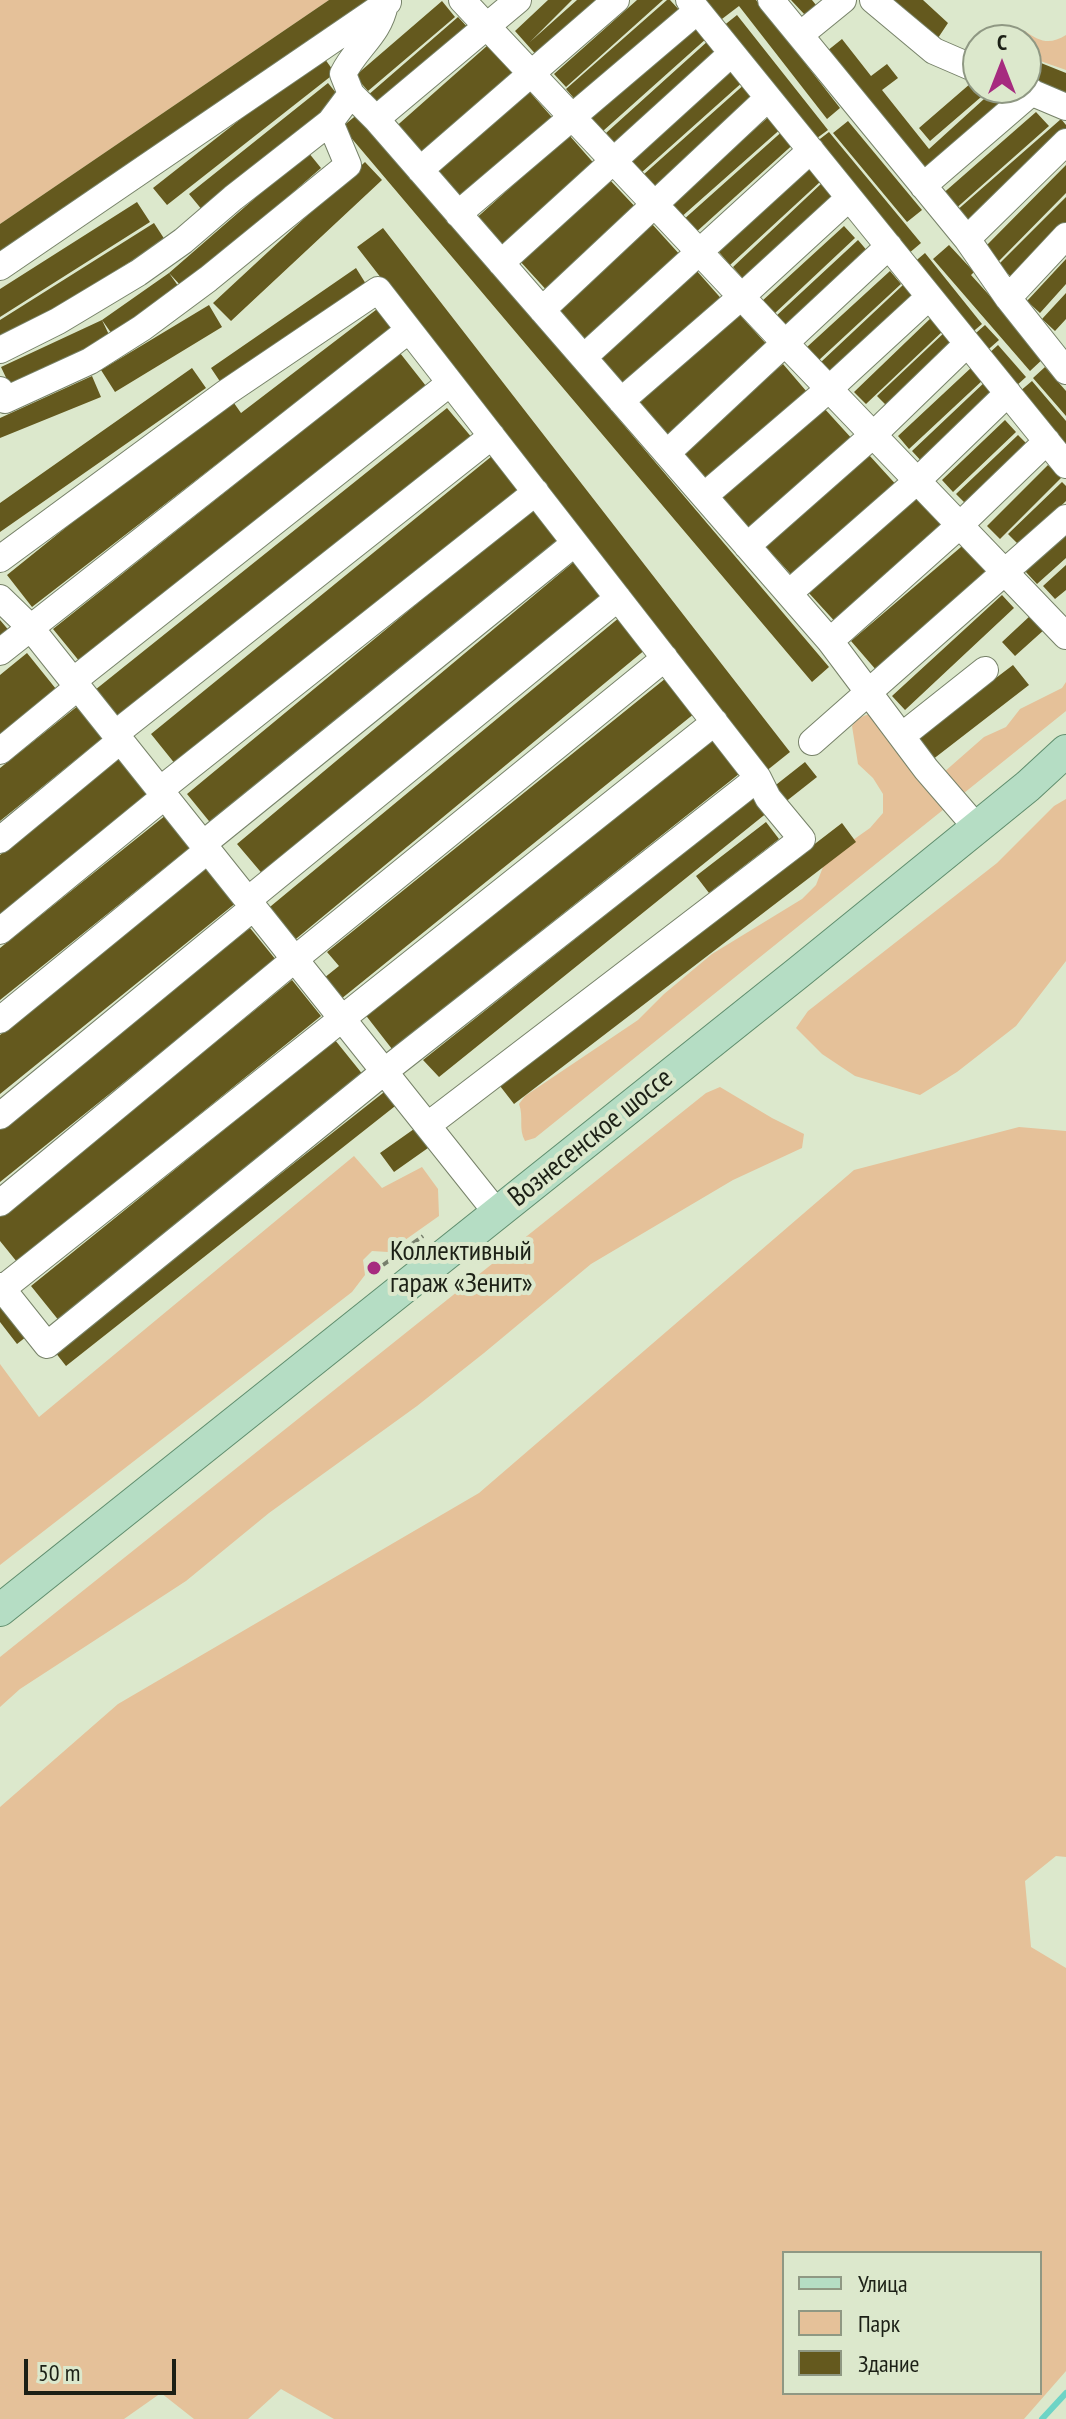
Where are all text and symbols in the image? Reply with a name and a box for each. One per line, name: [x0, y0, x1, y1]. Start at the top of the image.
north arrow: [962, 24, 1042, 104]
text: С: [997, 28, 1007, 56]
street label: Вознесенское шоссе: [502, 1062, 680, 1214]
place label: Коллективный гараж «Зенит»: [390, 1235, 533, 1301]
marker: Коллективный гараж «Зенит»: [365, 1259, 383, 1277]
legend: [782, 2251, 1042, 2395]
text: Улица: [858, 2268, 908, 2299]
text: Парк: [858, 2308, 900, 2339]
scale bar: [28, 2343, 180, 2393]
text: Здание: [858, 2348, 919, 2379]
text: 50 m: [38, 2357, 80, 2388]

